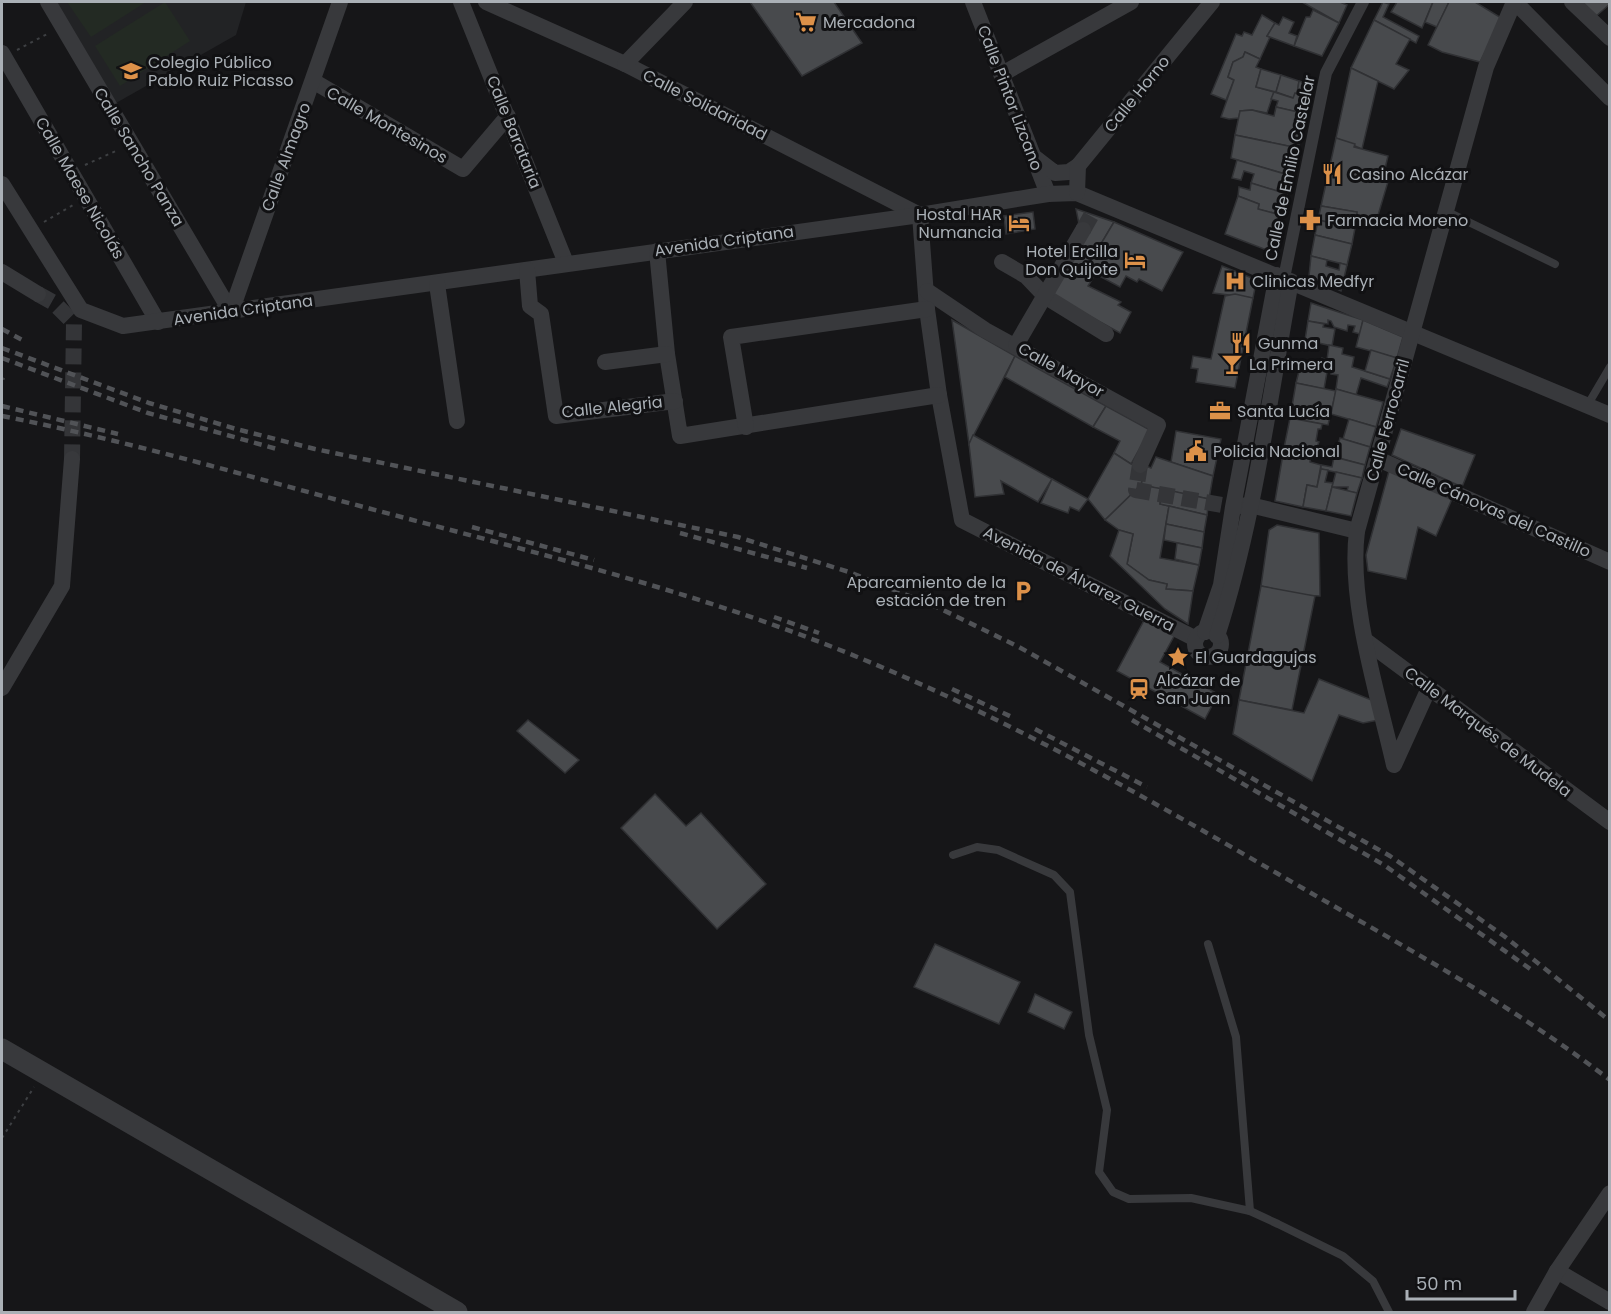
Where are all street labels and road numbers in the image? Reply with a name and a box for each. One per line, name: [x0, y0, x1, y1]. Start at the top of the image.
street label: Calle Pintor Lizcano: [972, 22, 1048, 174]
street label: Calle Horno: [1099, 51, 1175, 137]
street label: Calle Solidaridad: [639, 64, 771, 146]
street label: Calle Barataria: [481, 72, 547, 192]
street label: Calle de Emilio Castelar: [1259, 73, 1321, 263]
street label: Calle Montesinos: [322, 81, 452, 169]
street label: Calle Sancho Panza: [88, 83, 190, 231]
street label: Calle Almagro: [256, 99, 316, 215]
street label: Calle Maese Nicolás: [30, 113, 130, 263]
street label: Avenida Criptana: [653, 220, 795, 262]
street label: Avenida Criptana: [172, 289, 314, 331]
street label: Calle Mayor: [1014, 337, 1108, 403]
street label: Calle Ferrocarril: [1361, 356, 1415, 484]
street label: Calle Alegria: [560, 390, 664, 424]
street label: Calle Cánovas del Castillo: [1394, 457, 1594, 563]
street label: Avenida de Álvarez Guerra: [979, 521, 1179, 637]
street label: Calle Marqués de Mudela: [1400, 661, 1576, 803]

